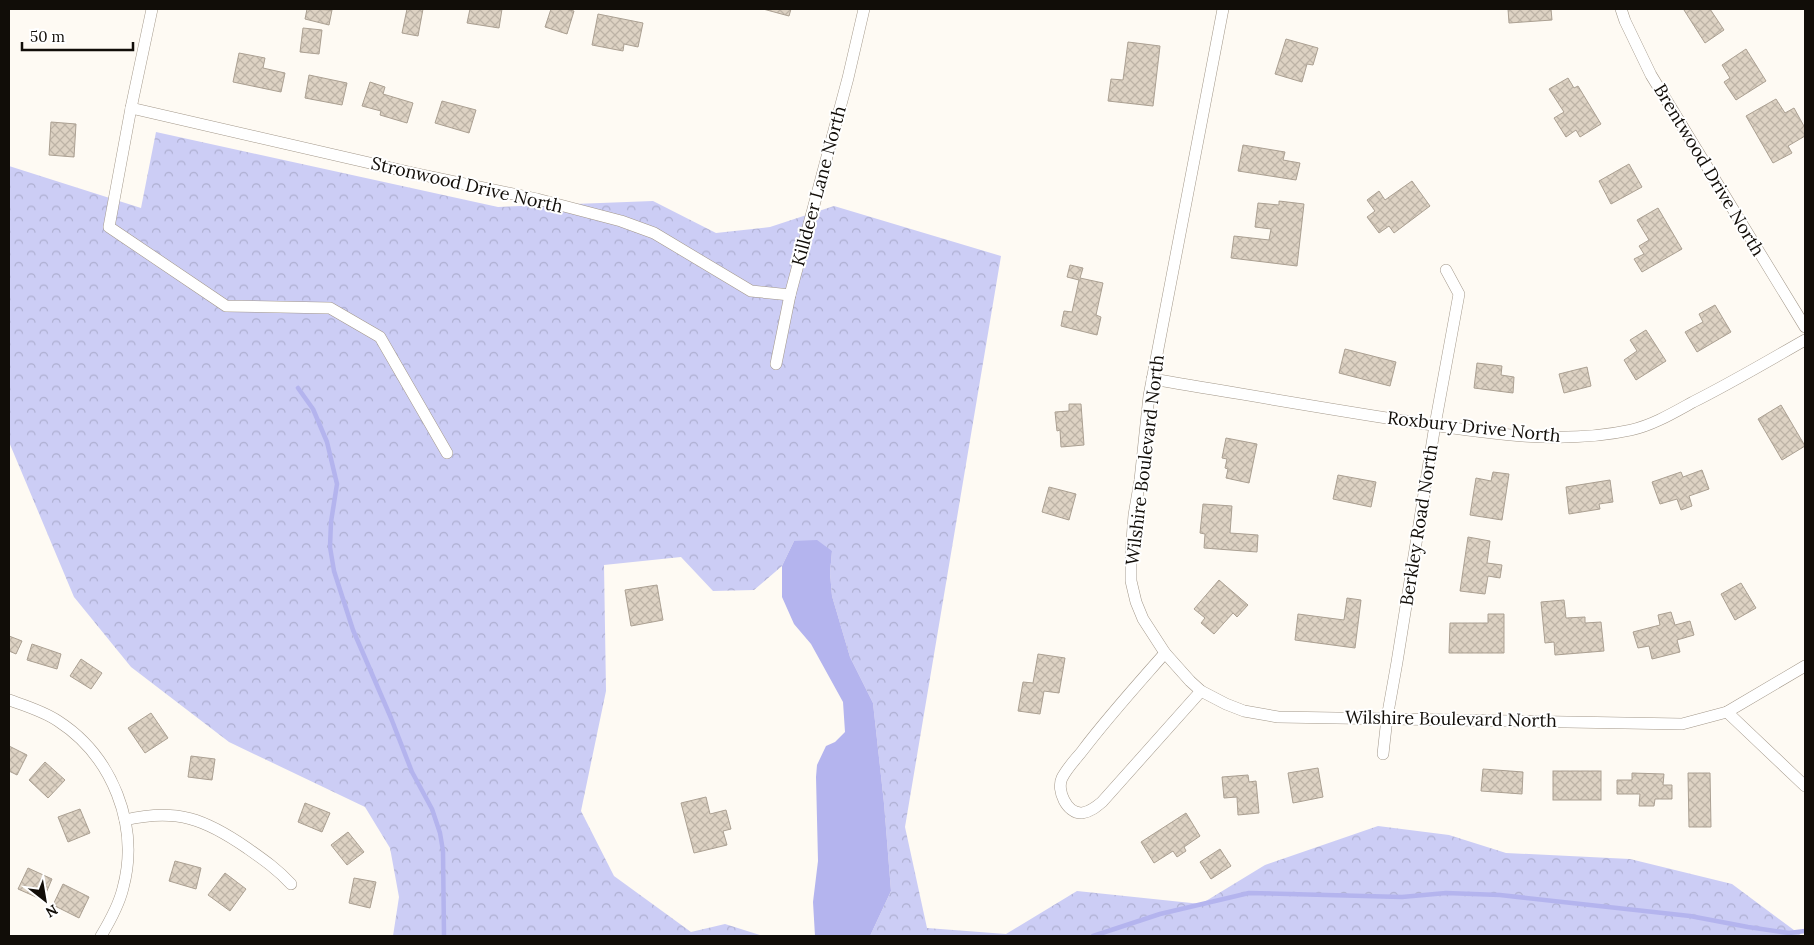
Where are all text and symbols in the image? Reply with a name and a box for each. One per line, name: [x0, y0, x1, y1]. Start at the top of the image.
scale bar: [22, 20, 134, 52]
text: 50 m: [30, 27, 65, 46]
street label: Brentwood Drive North: [1649, 79, 1770, 260]
street label: Killdeer Lane North: [786, 103, 851, 269]
street label: Stronwood Drive North: [369, 151, 565, 218]
street label: Wilshire Boulevard North: [1120, 353, 1169, 567]
street label: Roxbury Drive North: [1386, 406, 1562, 447]
street label: Berkley Road North: [1394, 442, 1443, 607]
street label: Wilshire Boulevard North: [1345, 705, 1557, 732]
north arrow: [20, 875, 70, 925]
text: N: [42, 901, 61, 922]

